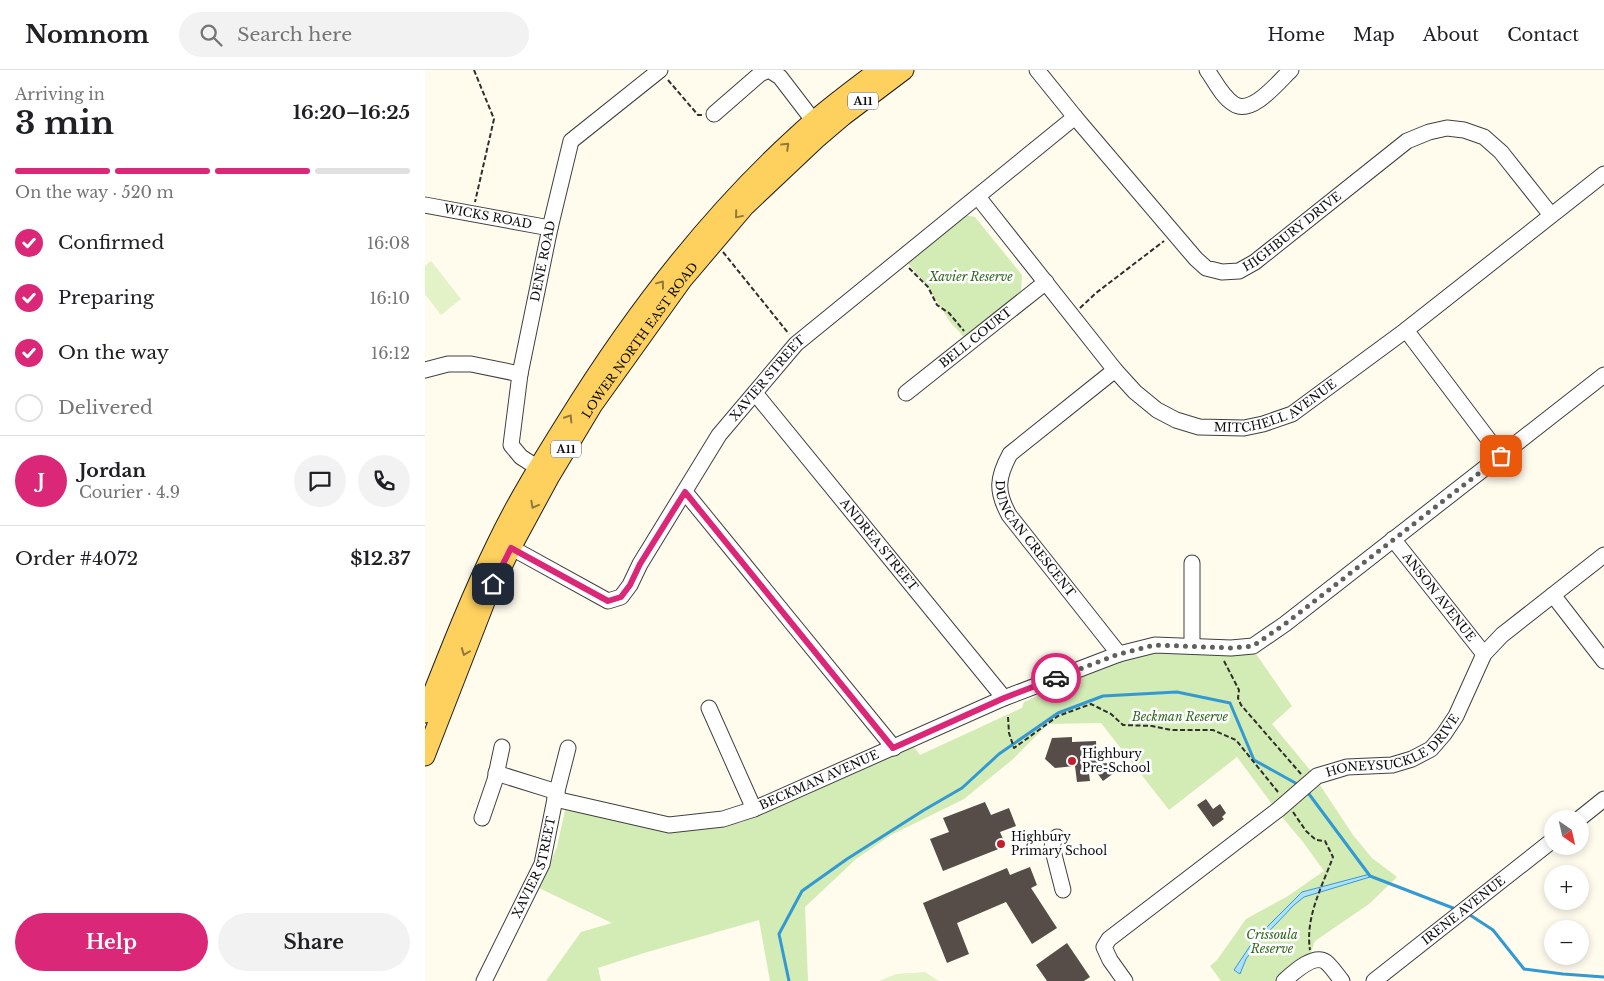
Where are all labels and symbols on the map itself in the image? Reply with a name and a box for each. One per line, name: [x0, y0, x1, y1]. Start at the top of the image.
road number: A11: [848, 92, 878, 110]
one-way arrow: [780, 143, 789, 152]
street label: HIGHBURY DRIVE: [1240, 188, 1344, 274]
street label: WICKS ROAD: [442, 200, 533, 232]
one-way arrow: [735, 210, 744, 219]
street label: DENE ROAD: [527, 219, 558, 303]
street label: LOWER NORTH EAST ROAD: [578, 259, 701, 421]
park label: Xavier Reserve: [928, 269, 1013, 284]
one-way arrow: [656, 281, 664, 290]
street label: BELL COURT: [936, 304, 1015, 371]
street label: XAVIER STREET: [726, 332, 808, 424]
street label: MITCHELL AVENUE: [1214, 376, 1339, 435]
one-way arrow: [562, 414, 572, 423]
pin: [1480, 435, 1522, 477]
road number: A11: [551, 440, 581, 458]
street label: DUNCAN CRESCENT: [993, 480, 1079, 600]
street label: ANDREA STREET: [837, 495, 922, 594]
one-way arrow: [530, 500, 540, 509]
street label: ANSON AVENUE: [1399, 548, 1479, 644]
pin: [472, 563, 514, 605]
one-way arrow: [461, 647, 472, 656]
courier: [1031, 653, 1081, 703]
park label: Beckman Reserve: [1131, 709, 1229, 724]
street label: HONEYSUCKLE DRIVE: [1324, 711, 1462, 780]
street label: BECKMAN AVENUE: [757, 746, 881, 813]
place label: Highbury Pre-School: [1082, 746, 1150, 775]
marker: Highbury Pre-School: [1066, 755, 1078, 767]
north arrow: [1544, 810, 1589, 855]
street label: XAVIER STREET: [508, 815, 558, 920]
place label: Highbury Primary School: [1011, 829, 1107, 858]
marker: Highbury Primary School: [995, 838, 1007, 850]
street label: IRENE AVENUE: [1419, 872, 1508, 948]
park label: Crissoula Reserve: [1246, 927, 1298, 956]

